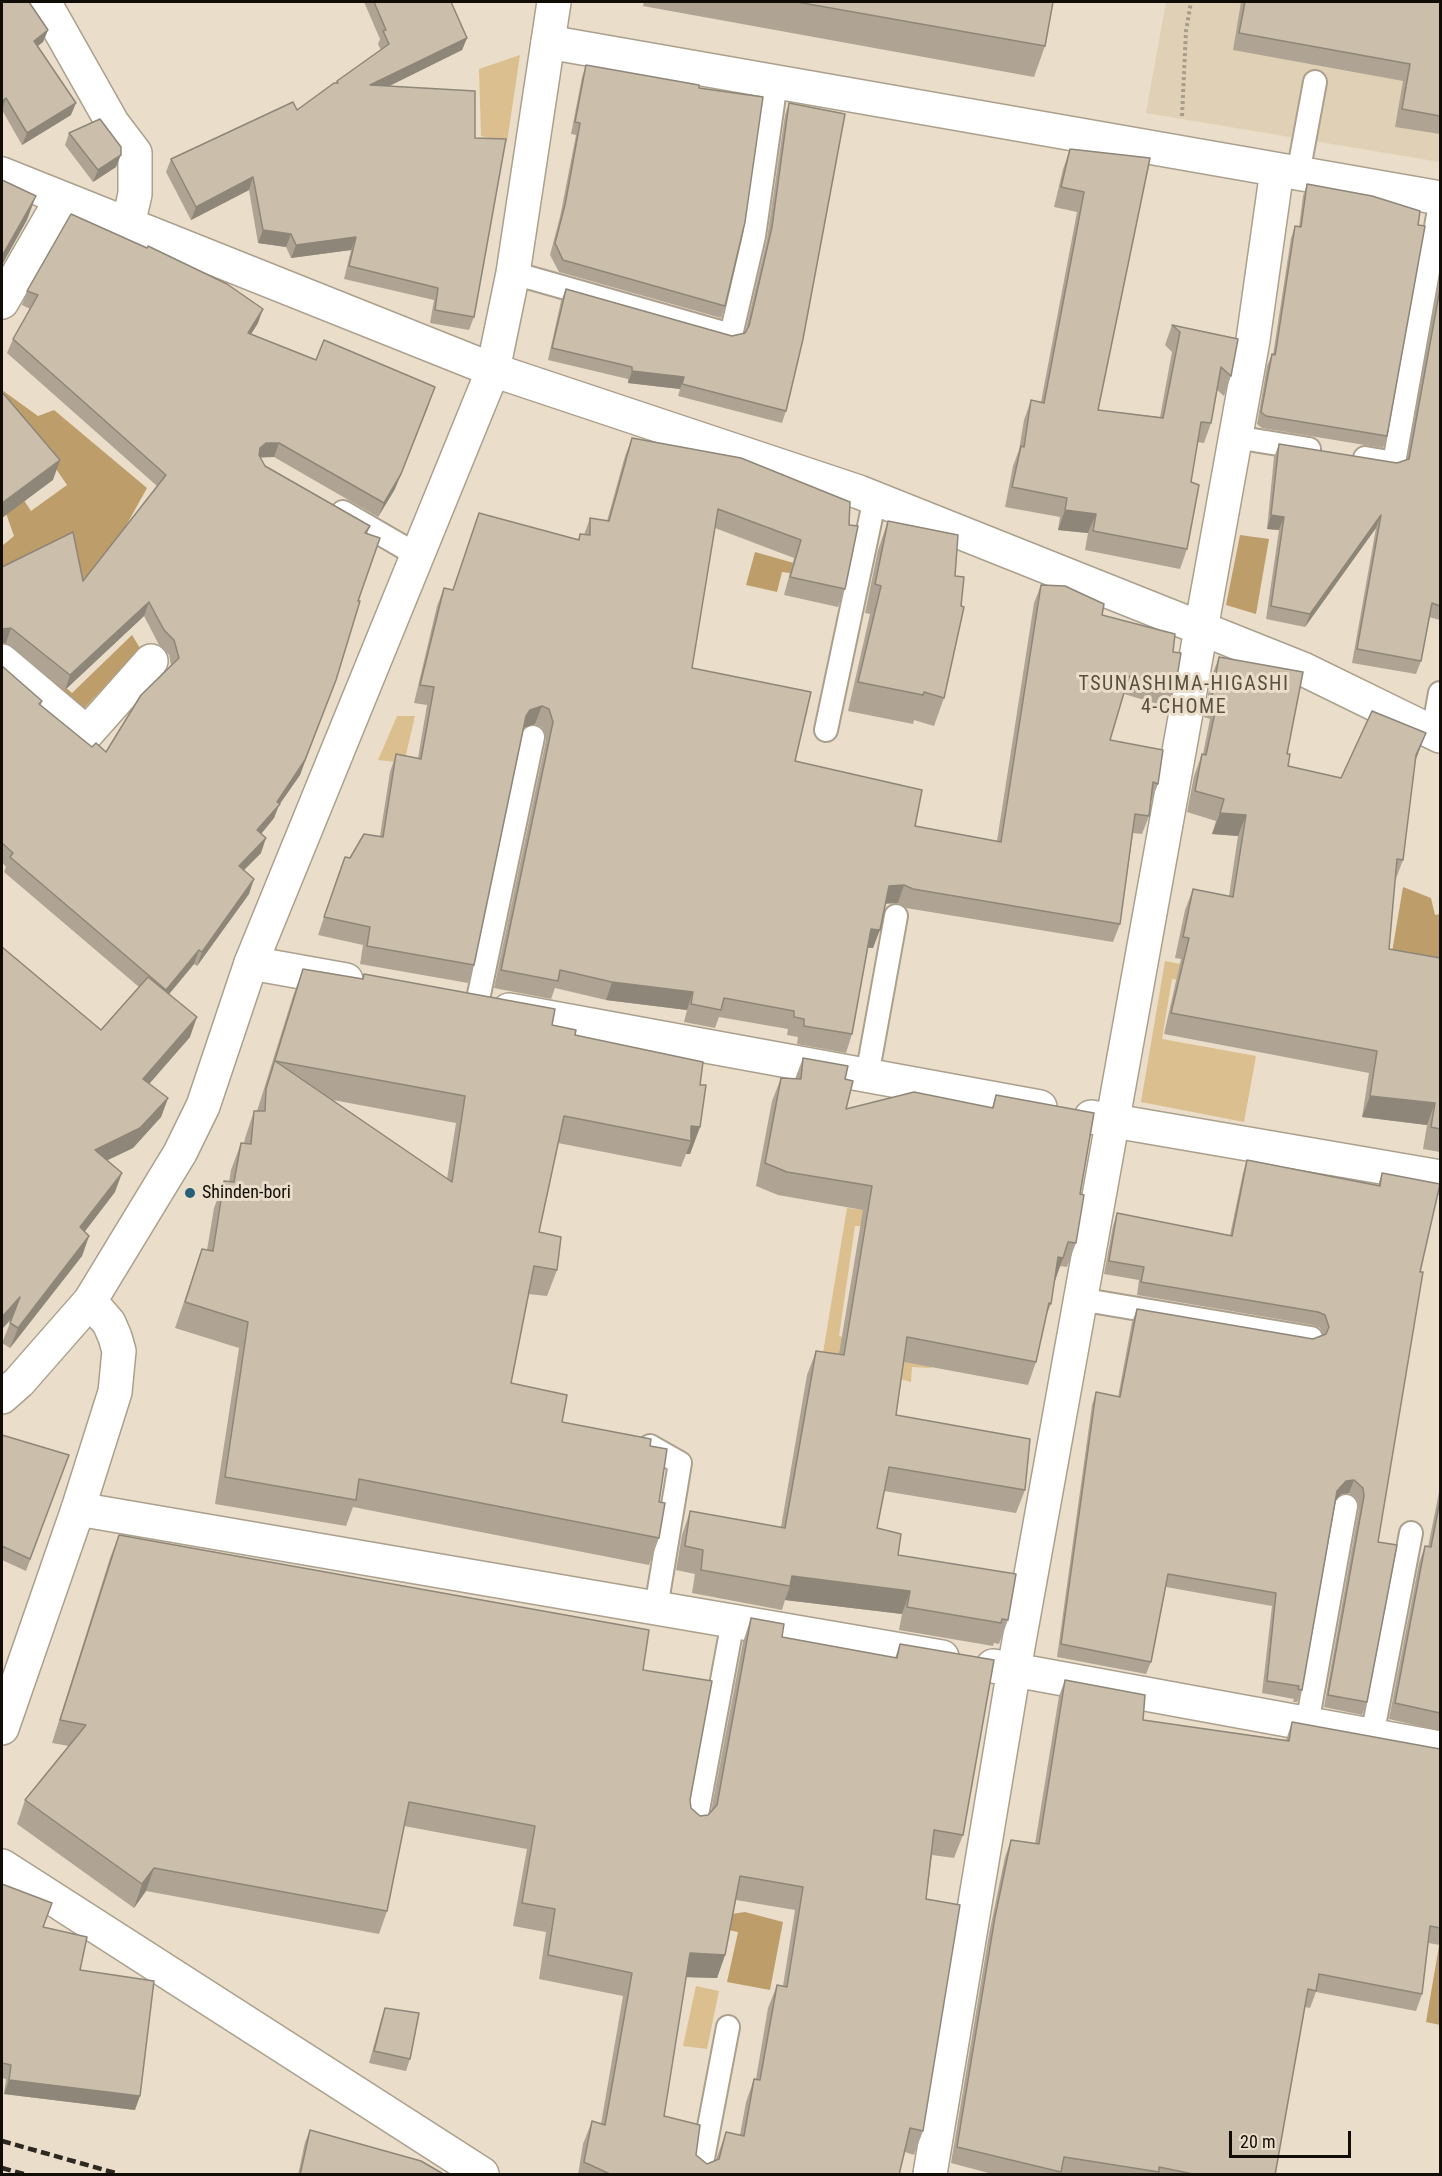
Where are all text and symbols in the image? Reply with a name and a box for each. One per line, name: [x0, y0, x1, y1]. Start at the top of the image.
district label: TSUNASHIMA-HIGASHI 4-CHOME: [1078, 673, 1290, 720]
place label: Shinden-bori: [202, 1182, 291, 1204]
marker: Shinden-bori: [183, 1186, 197, 1200]
scale bar: [1232, 2119, 1354, 2157]
text: 20 m: [1240, 2131, 1275, 2152]

